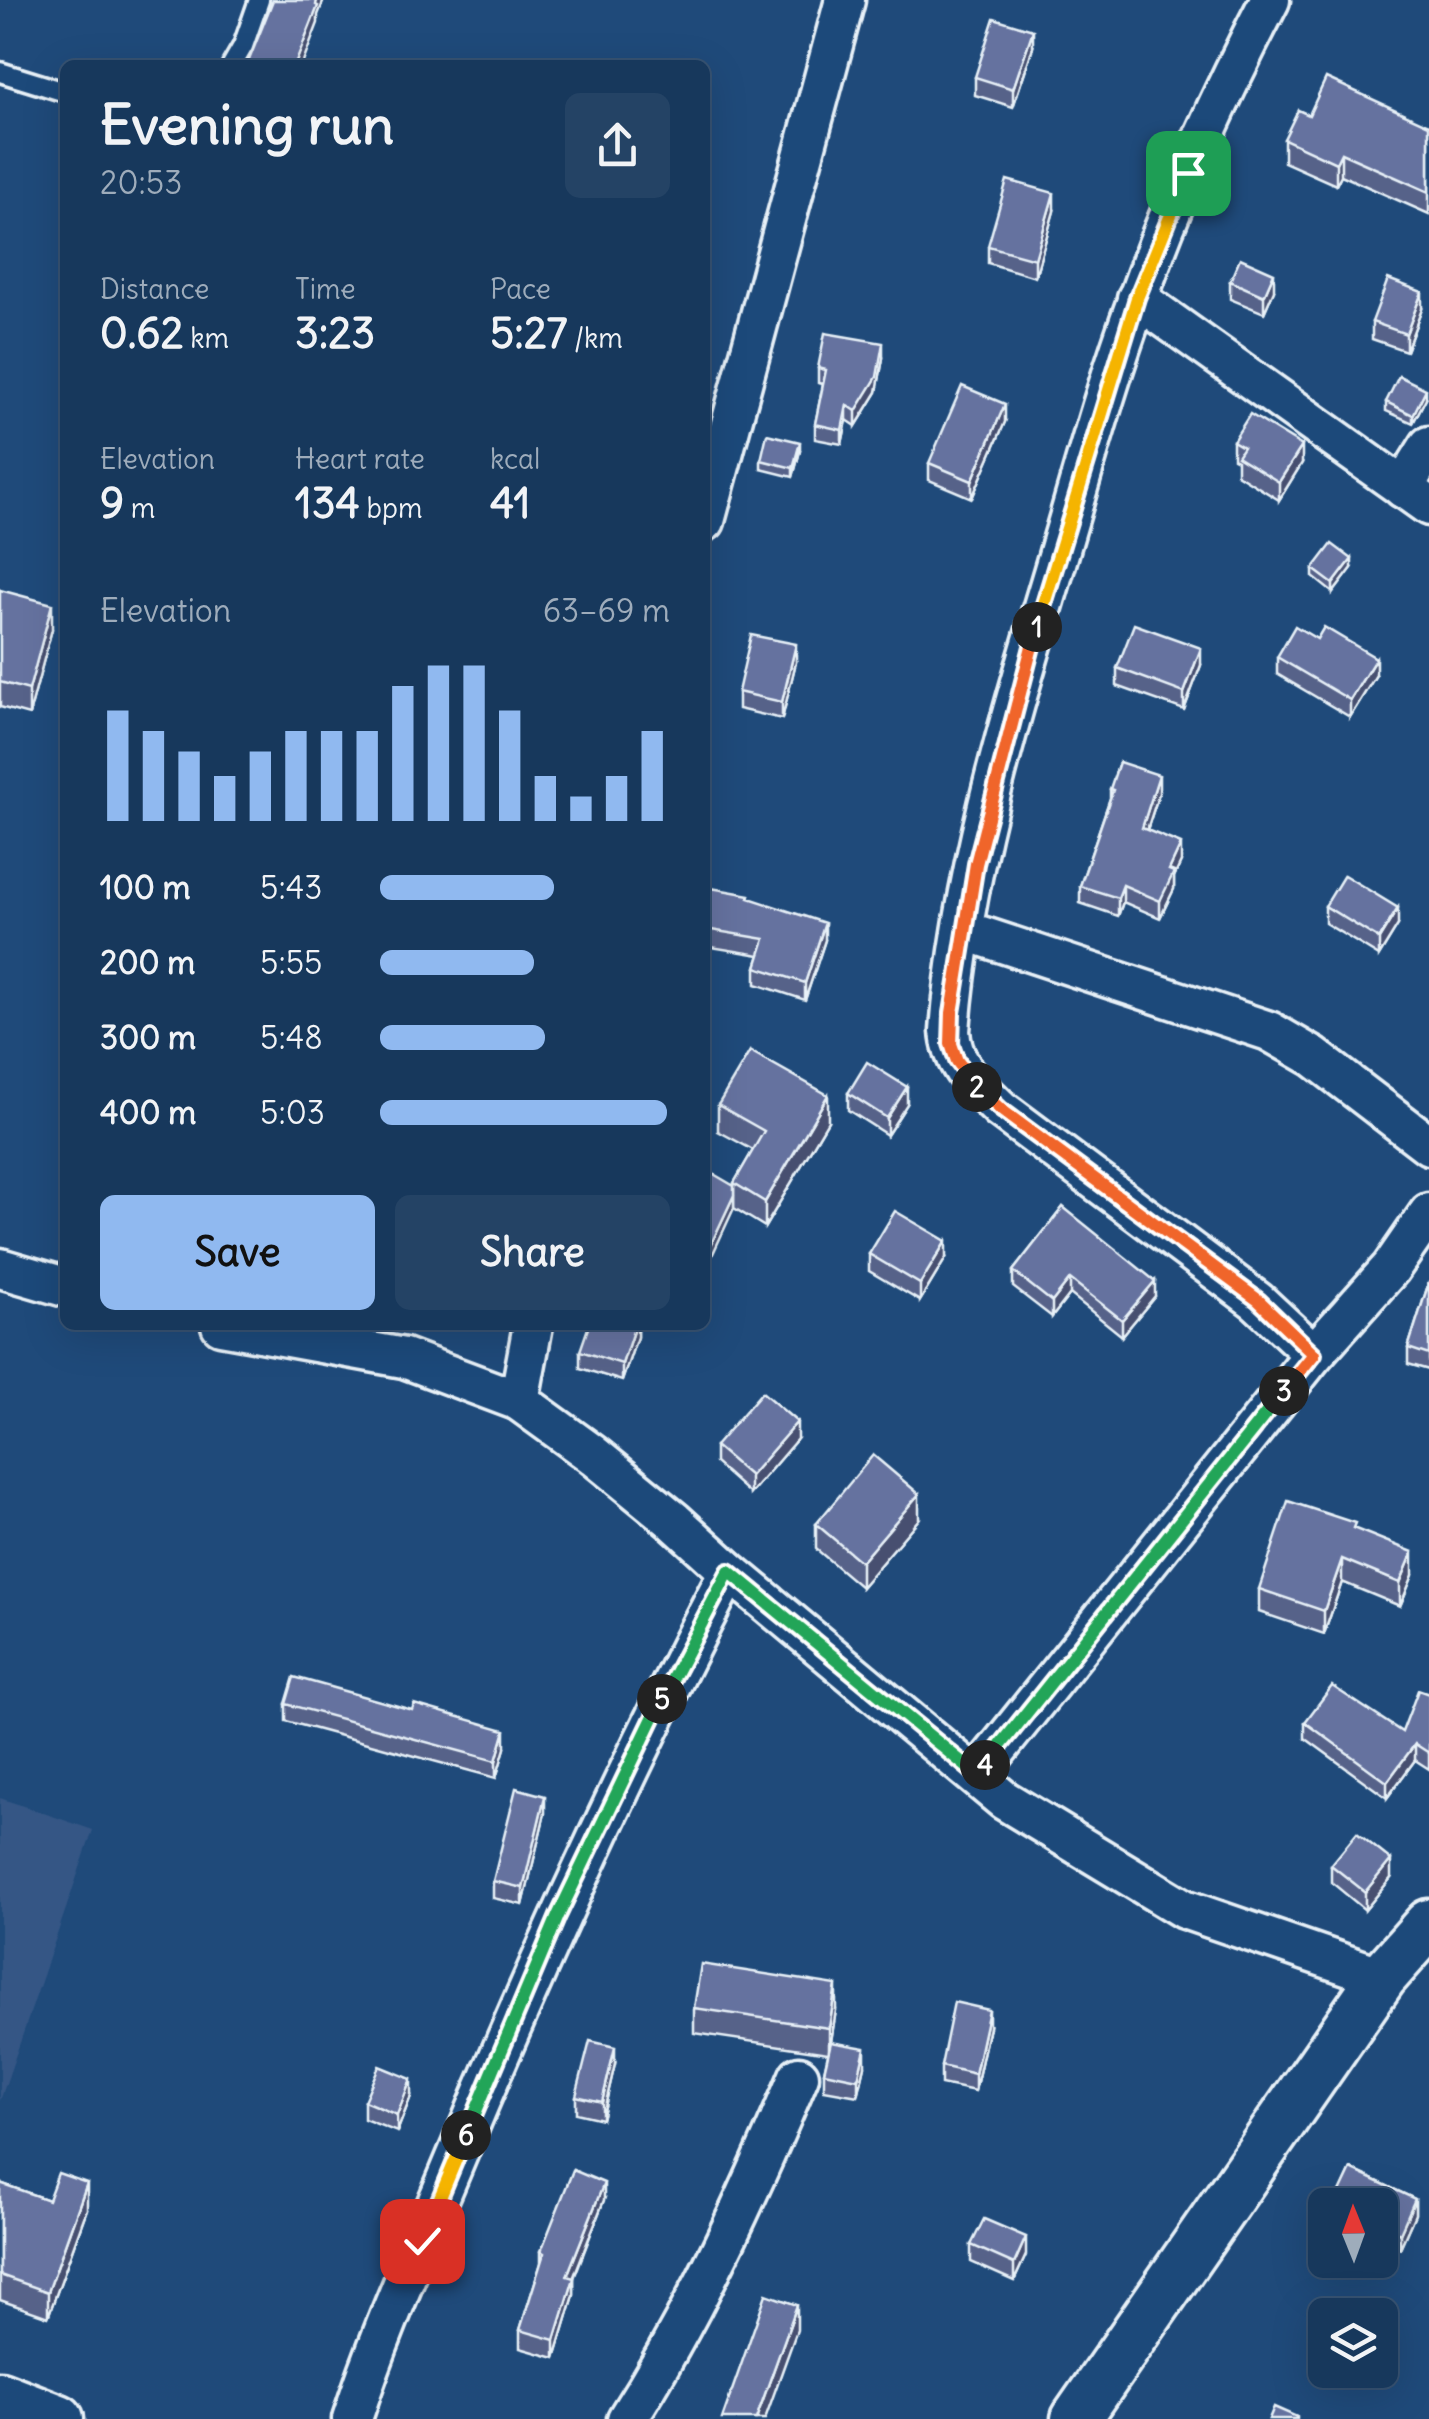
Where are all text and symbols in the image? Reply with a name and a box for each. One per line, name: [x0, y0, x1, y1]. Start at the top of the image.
text: Evening run: [100, 90, 394, 159]
button: share: [565, 93, 670, 198]
pin: [1146, 131, 1231, 216]
icon: arrive: [1161, 146, 1216, 201]
text: 20:53: [100, 162, 182, 203]
text: Distance: [100, 271, 209, 307]
text: Time: [295, 271, 356, 307]
text: Pace: [490, 271, 551, 307]
text: 0.62: [100, 307, 184, 359]
text: 3:23: [295, 307, 375, 359]
text: 5:27: [490, 307, 567, 359]
text: km: [184, 320, 229, 356]
text: /km: [567, 320, 623, 356]
text: Elevation: [100, 441, 215, 477]
text: Heart rate: [295, 441, 425, 477]
text: kcal: [490, 441, 540, 477]
text: 9: [100, 477, 124, 529]
text: 134: [295, 477, 360, 529]
text: 41: [490, 477, 531, 529]
text: m: [124, 490, 155, 526]
text: bpm: [360, 490, 422, 526]
text: Elevation: [100, 590, 231, 631]
text: 63–69 m: [543, 590, 670, 631]
pin: 1: [1012, 602, 1062, 652]
text: 1: [1031, 609, 1043, 645]
text: 100 m: [100, 867, 191, 908]
text: 5:43: [260, 867, 322, 908]
text: 200 m: [100, 942, 195, 983]
text: 5:55: [260, 942, 322, 983]
text: 300 m: [100, 1017, 196, 1058]
text: 5:48: [260, 1017, 323, 1058]
pin: 2: [952, 1062, 1002, 1112]
text: 2: [969, 1069, 985, 1105]
text: 400 m: [100, 1092, 196, 1133]
text: 5:03: [260, 1092, 325, 1133]
button: Save: [100, 1195, 375, 1310]
button: Share: [395, 1195, 670, 1310]
pin: 3: [1259, 1366, 1309, 1416]
text: 3: [1276, 1373, 1292, 1409]
pin: 5: [637, 1674, 687, 1724]
text: 5: [654, 1681, 670, 1717]
pin: 4: [960, 1740, 1010, 1790]
text: 4: [977, 1747, 993, 1783]
pin: 6: [441, 2110, 491, 2160]
text: 6: [458, 2117, 474, 2153]
north arrow: [1308, 2188, 1398, 2278]
map controls: [1308, 2188, 1398, 2388]
pin: [380, 2199, 465, 2284]
icon: check: [395, 2214, 450, 2269]
button: layers: [1308, 2298, 1398, 2388]

